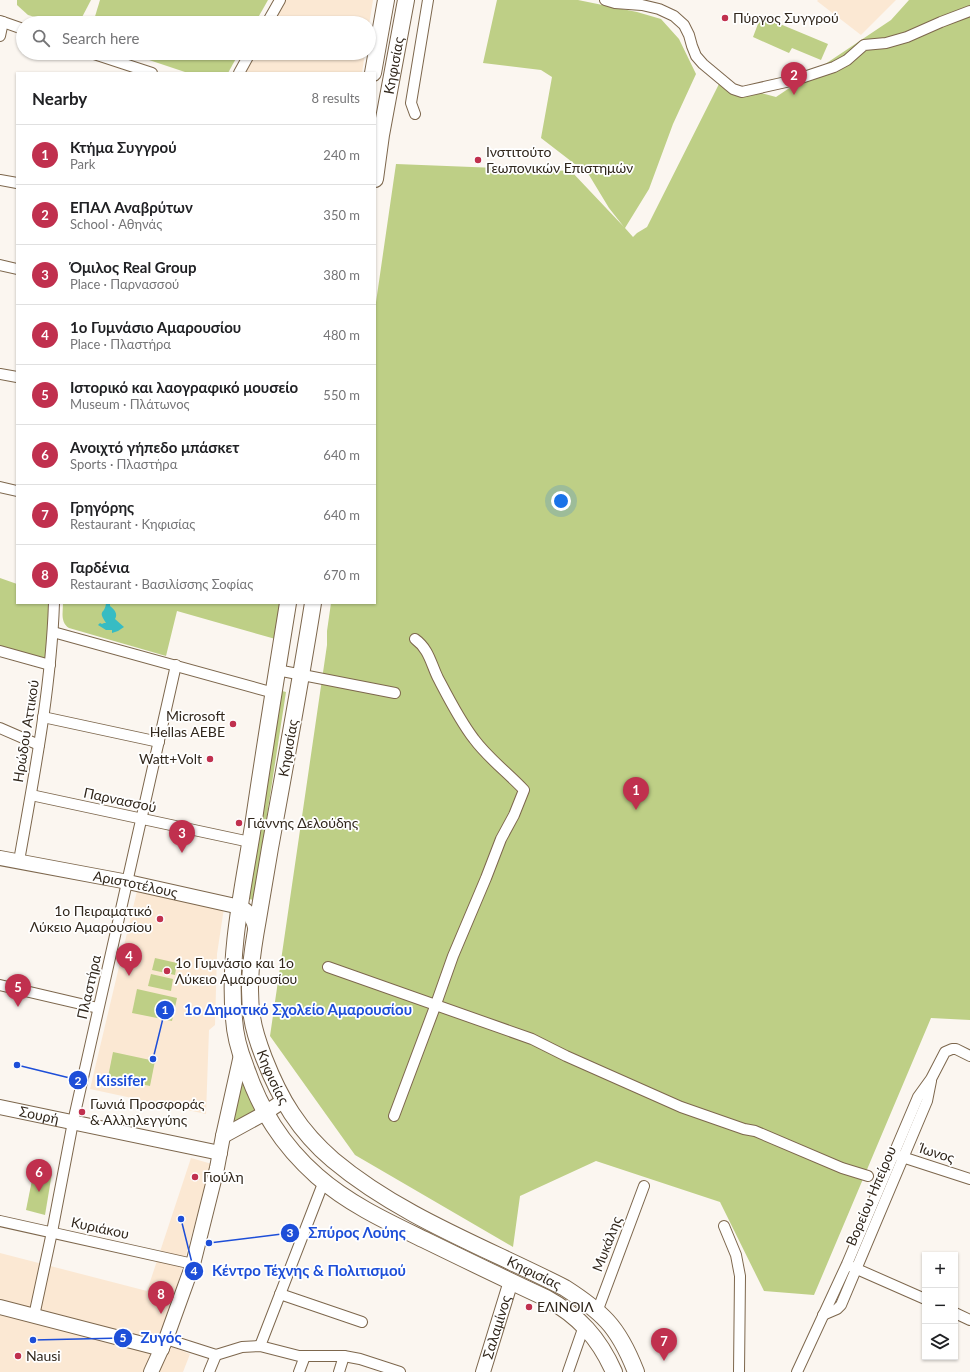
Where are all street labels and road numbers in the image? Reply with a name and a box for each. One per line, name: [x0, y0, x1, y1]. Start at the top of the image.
street label: Κηφισίας: [380, 35, 407, 96]
street label: Ηρώδου Αττικού: [9, 678, 42, 783]
street label: Κηφισίας: [274, 717, 301, 778]
street label: Παρνασσού: [82, 783, 158, 816]
street label: Αριστοτέλους: [92, 867, 180, 901]
street label: Πλαστήρα: [73, 952, 104, 1021]
street label: Κηφισίας: [254, 1047, 293, 1107]
street label: Σουρή: [18, 1102, 61, 1127]
street label: Ίωνος: [916, 1138, 957, 1166]
street label: Βορείου Ηπείρου: [842, 1143, 899, 1248]
street label: Κυριάκου: [70, 1213, 131, 1242]
street label: Μυκάλης: [588, 1213, 625, 1274]
street label: Κηφισίας: [505, 1252, 565, 1293]
street label: Σαλαμίνος: [479, 1293, 514, 1361]

